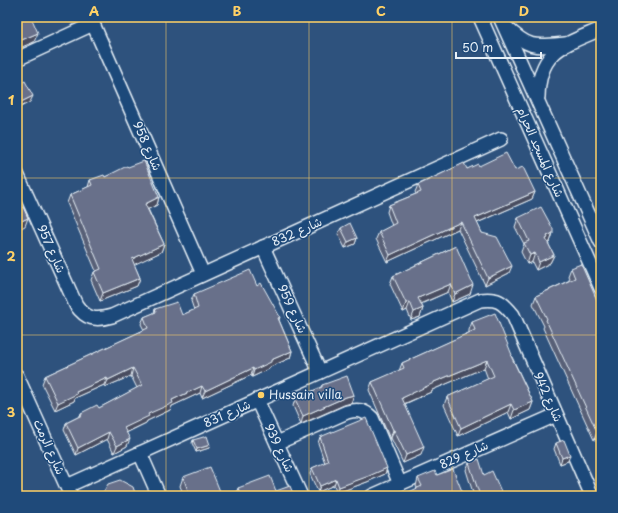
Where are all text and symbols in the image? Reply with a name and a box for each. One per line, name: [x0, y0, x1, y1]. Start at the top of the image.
text: A: [89, 1, 99, 20]
text: B: [233, 1, 242, 20]
text: C: [376, 1, 386, 20]
text: D: [519, 1, 529, 20]
scale bar: [456, 34, 541, 60]
text: 50 m: [462, 38, 493, 56]
text: 1: [8, 90, 14, 109]
street label: شارع المسجد الحرام: [512, 103, 569, 200]
street label: شارع 958: [128, 118, 167, 173]
street label: شارع 832: [269, 212, 325, 251]
street label: شارع 957: [32, 222, 71, 276]
text: 2: [6, 246, 16, 265]
street label: شارع 959: [273, 281, 312, 336]
street label: شارع 942: [529, 369, 568, 425]
place label: Hussain villa: [269, 385, 342, 403]
marker: Hussain villa: [256, 390, 266, 400]
street label: شارع 831: [200, 395, 253, 432]
text: 3: [7, 402, 16, 421]
street label: شارع الرمث: [29, 416, 70, 478]
street label: شارع 939: [260, 420, 299, 475]
street label: شارع 829: [436, 435, 491, 474]

